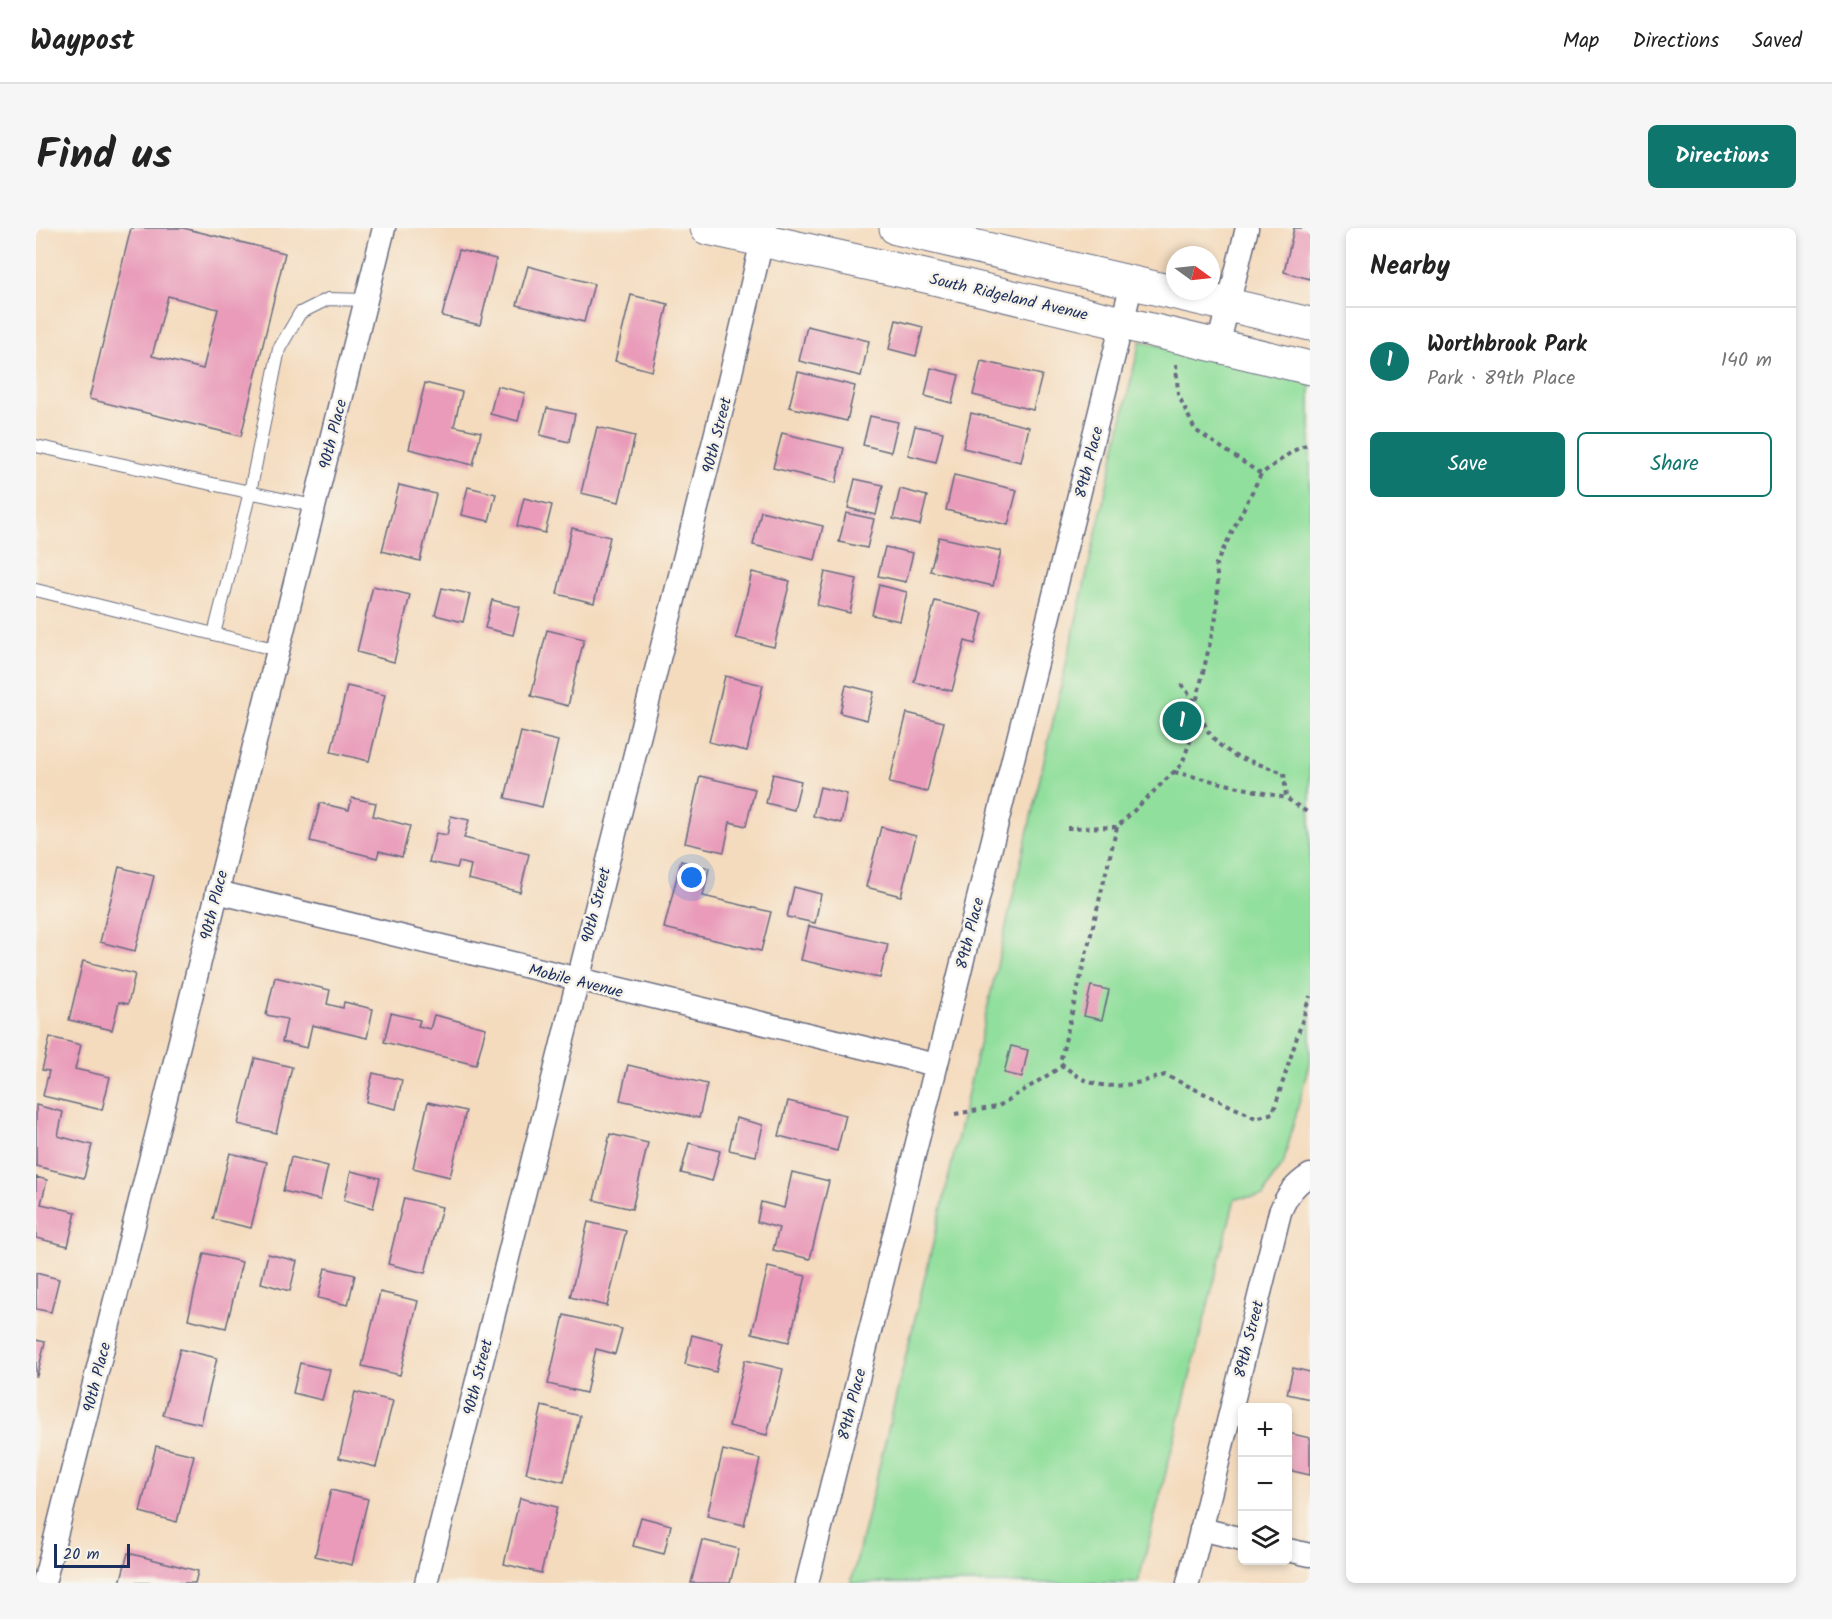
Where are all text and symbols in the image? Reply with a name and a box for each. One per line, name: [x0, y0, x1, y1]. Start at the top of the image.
text: Waypost: [30, 19, 134, 64]
text: Map: [1563, 25, 1599, 58]
text: Directions: [1632, 25, 1719, 58]
text: Saved: [1752, 25, 1802, 58]
text: Find us: [36, 123, 172, 190]
button: Directions: [1648, 125, 1796, 188]
north arrow: [1166, 246, 1220, 300]
text: Nearby: [1370, 246, 1450, 288]
street label: South Ridgeland Avenue: [927, 267, 1090, 328]
text: Worthbrook Park: [1427, 328, 1587, 363]
text: 1: [1386, 345, 1393, 377]
text: 140 m: [1721, 345, 1772, 377]
text: Park · 89th Place: [1427, 363, 1575, 395]
street label: 90th Street: [696, 394, 739, 476]
street label: 90th Place: [313, 397, 354, 472]
street label: 89th Place: [1068, 424, 1110, 501]
button: Save: [1370, 432, 1565, 497]
button: Share: [1577, 432, 1772, 497]
pin: 1: [1162, 698, 1202, 744]
your location: [677, 863, 706, 892]
street label: 90th Street: [575, 864, 618, 946]
street label: 90th Place: [194, 868, 235, 943]
street label: 89th Place: [949, 895, 991, 972]
street label: Mobile Avenue: [526, 958, 626, 1005]
street label: 89th Street: [1228, 1297, 1271, 1381]
street label: 90th Street: [457, 1336, 500, 1418]
street label: 90th Place: [77, 1340, 118, 1415]
street label: 89th Place: [831, 1366, 873, 1443]
map controls: [1238, 1403, 1292, 1565]
button: +: [1238, 1403, 1292, 1457]
button: −: [1238, 1457, 1292, 1511]
button: layers: [1238, 1511, 1292, 1565]
scale bar: [54, 1541, 130, 1568]
text: 20 m: [63, 1542, 99, 1567]

